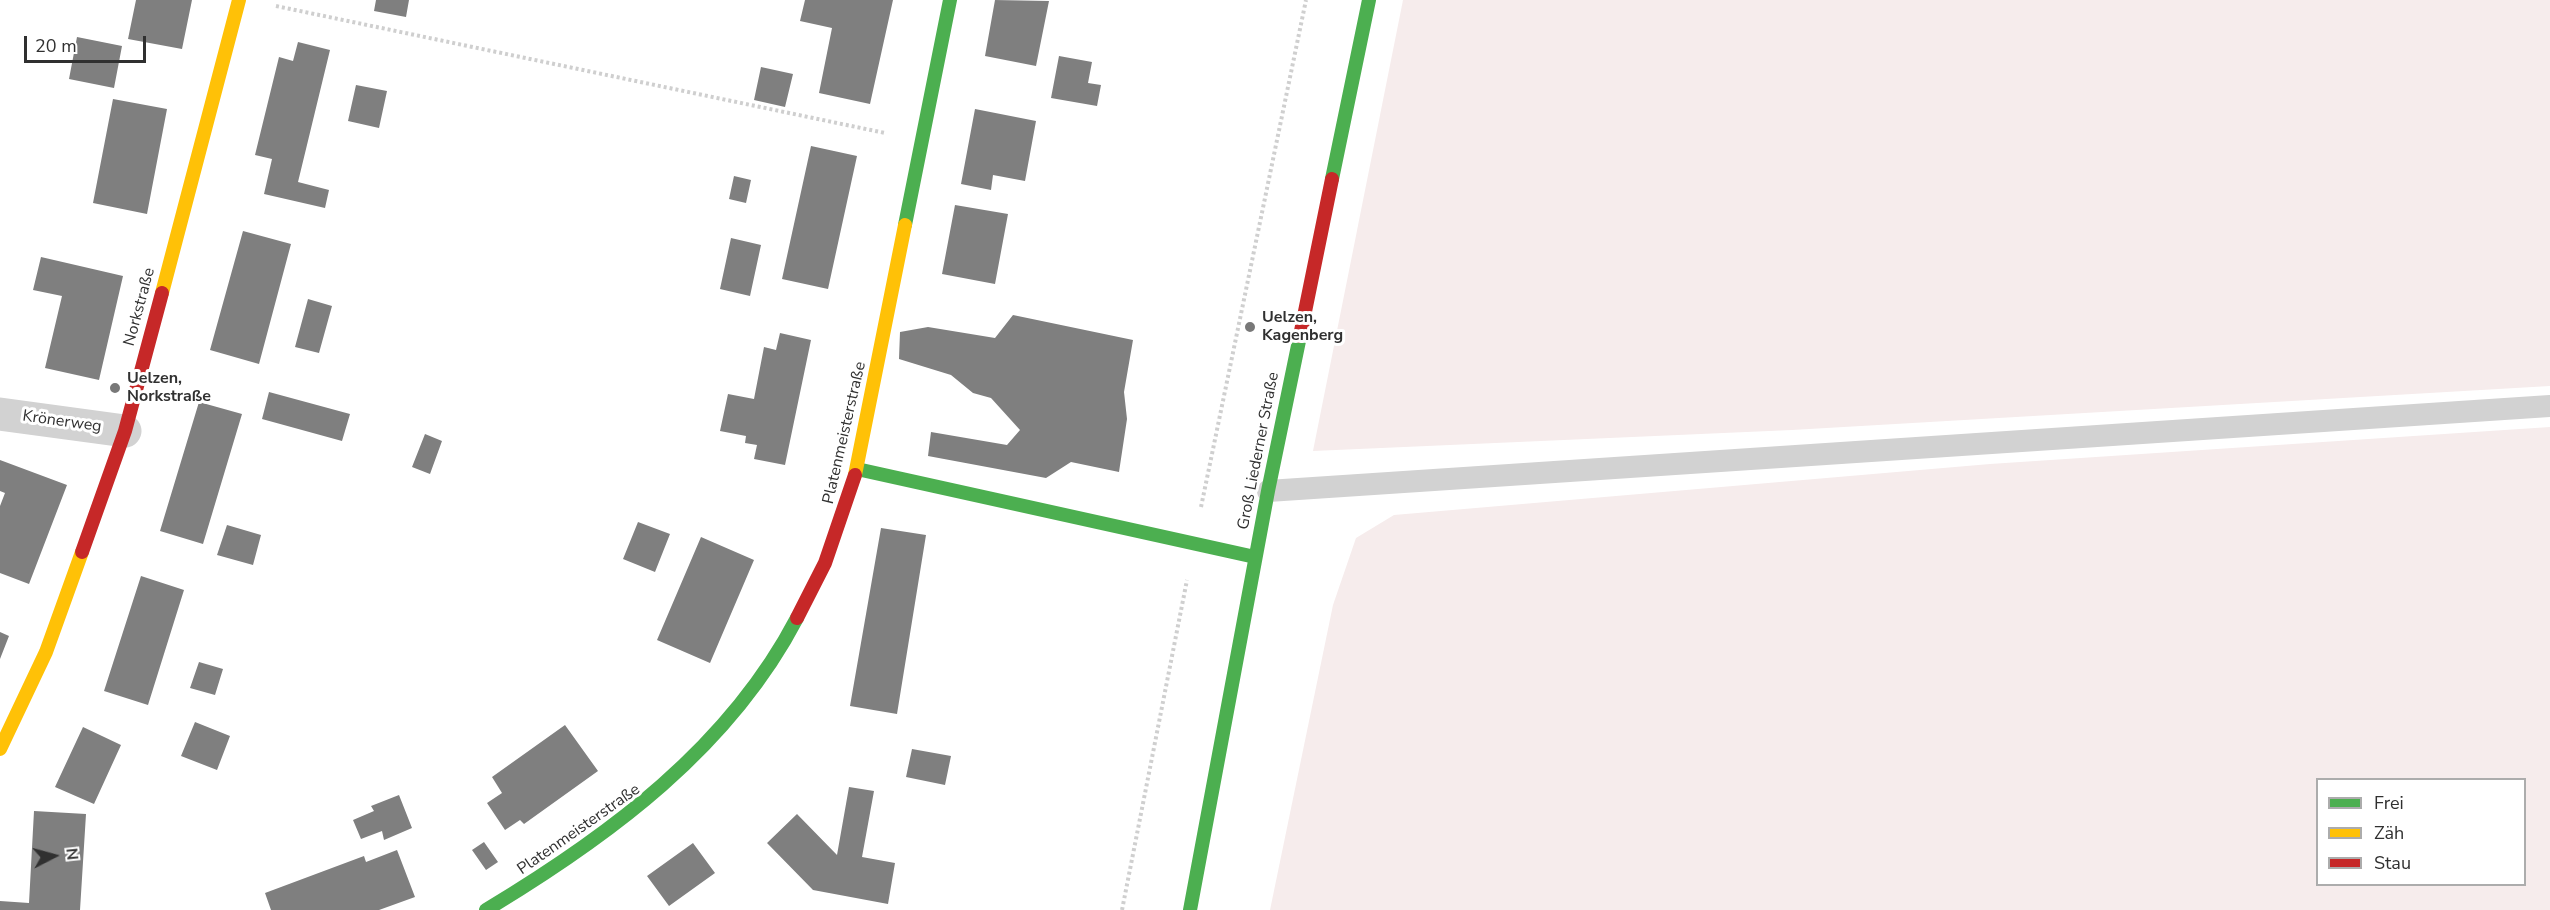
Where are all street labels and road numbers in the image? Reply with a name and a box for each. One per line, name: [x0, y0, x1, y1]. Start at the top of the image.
street label: Norkstraße: [120, 266, 160, 348]
street label: Platenmeisterstraße: [819, 360, 871, 506]
street label: Groß Liederner Straße: [1234, 371, 1284, 531]
street label: Krönerweg: [21, 407, 103, 437]
street label: Platenmeisterstraße: [514, 780, 644, 880]

